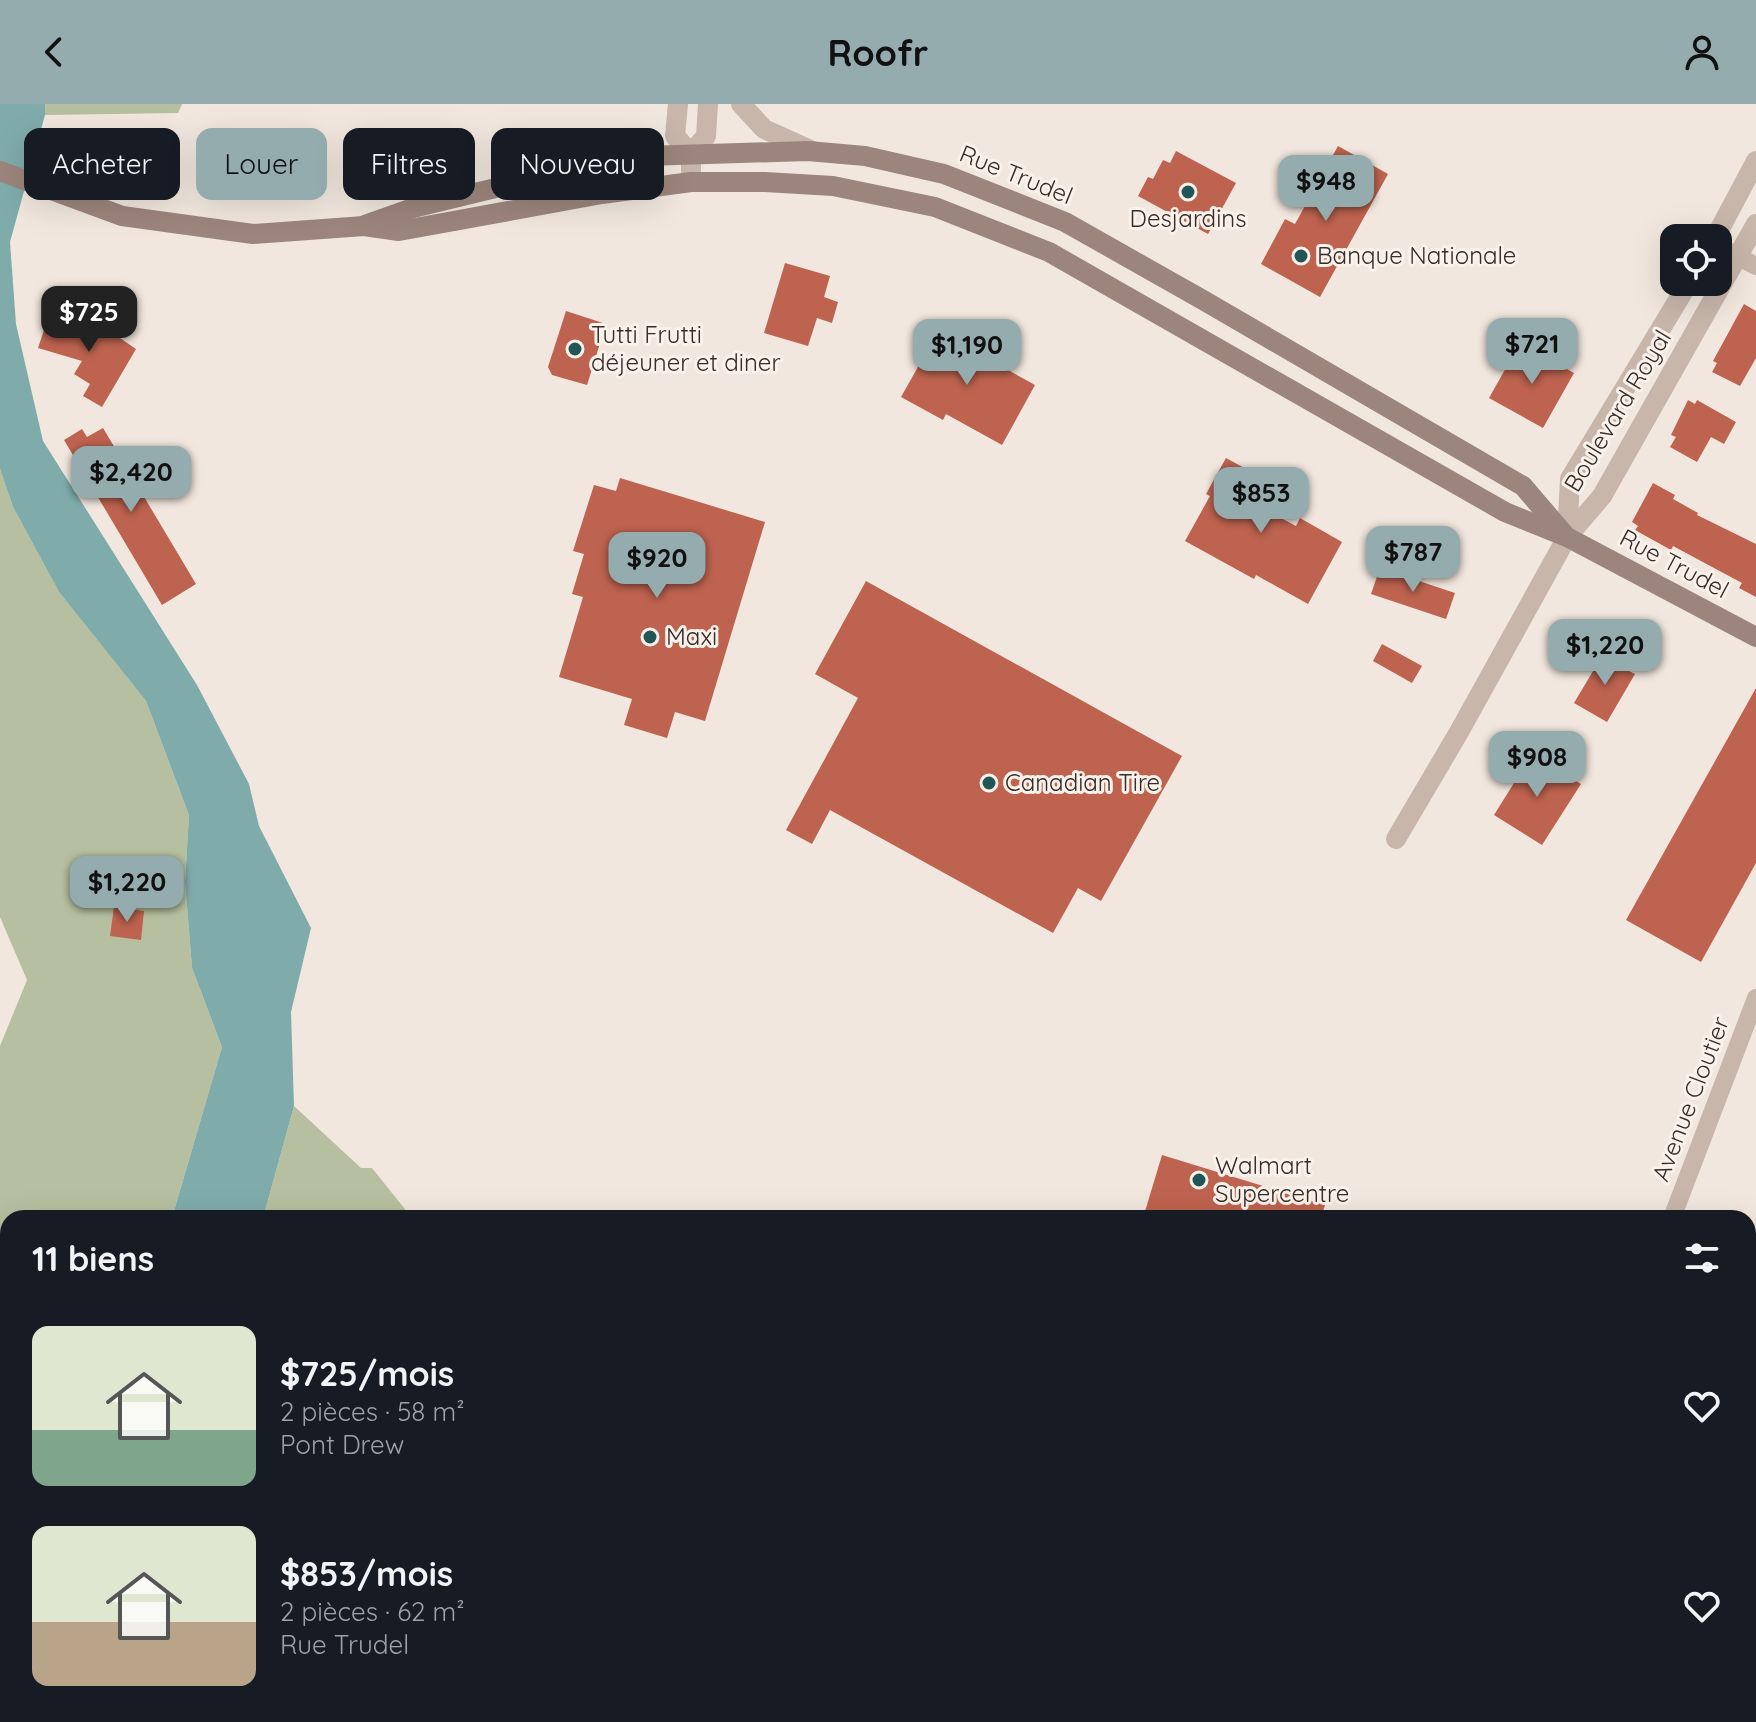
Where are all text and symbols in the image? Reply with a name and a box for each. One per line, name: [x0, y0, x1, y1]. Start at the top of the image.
icon: back: [32, 30, 76, 74]
text: Roofr: [828, 30, 928, 75]
icon: person: [1680, 30, 1724, 74]
chip: Acheter: [24, 128, 180, 200]
chip: Louer: [196, 128, 327, 200]
chip: Filtres: [343, 128, 475, 200]
chip: Nouveau: [491, 128, 664, 200]
street label: Rue Trudel: [956, 138, 1077, 210]
pin: $948: [1279, 155, 1373, 223]
text: $948: [1296, 164, 1356, 197]
marker: Desjardins: [1179, 183, 1197, 201]
place label: Desjardins: [1130, 203, 1246, 233]
map controls: [1660, 224, 1732, 296]
button: locate: [1660, 224, 1732, 296]
place label: Banque Nationale: [1317, 240, 1516, 270]
marker: Banque Nationale: [1292, 247, 1310, 265]
pin: $725: [42, 286, 136, 354]
text: $725: [59, 295, 119, 328]
pin: $721: [1485, 318, 1579, 386]
place label: Tutti Frutti déjeuner et diner: [591, 319, 781, 377]
pin: $1,190: [902, 319, 1032, 387]
street label: Boulevard Royal: [1557, 324, 1677, 497]
text: $721: [1505, 327, 1559, 360]
text: $1,190: [931, 328, 1003, 361]
marker: Tutti Frutti déjeuner et diner: [566, 340, 584, 358]
pin: $2,420: [66, 446, 196, 514]
text: $2,420: [89, 455, 173, 488]
pin: $853: [1214, 467, 1308, 535]
text: $853: [1232, 476, 1290, 509]
street label: Rue Trudel: [1615, 522, 1734, 604]
pin: $787: [1366, 526, 1460, 594]
pin: $920: [610, 532, 704, 600]
text: $787: [1384, 535, 1442, 568]
text: $920: [626, 541, 688, 574]
pin: $1,220: [1540, 619, 1670, 687]
place label: Maxi: [666, 621, 717, 651]
marker: Maxi: [641, 628, 659, 646]
text: $1,220: [1566, 628, 1644, 661]
pin: $908: [1490, 731, 1584, 799]
text: $908: [1507, 740, 1567, 773]
place label: Canadian Tire: [1005, 767, 1160, 797]
marker: Canadian Tire: [980, 774, 998, 792]
pin: $1,220: [62, 856, 192, 924]
text: $1,220: [88, 865, 166, 898]
street label: Avenue Cloutier: [1645, 1012, 1735, 1185]
place label: Walmart Supercentre: [1215, 1150, 1349, 1208]
marker: Walmart Supercentre: [1190, 1171, 1208, 1189]
icon: filters: [1680, 1236, 1724, 1280]
text: 11 biens: [32, 1237, 154, 1280]
text: $725/mois: [280, 1352, 454, 1395]
icon: home: [96, 1358, 192, 1454]
icon: heart: [1680, 1384, 1724, 1428]
text: 2 pièces · 58 m²: [280, 1395, 464, 1428]
text: Pont Drew: [280, 1428, 404, 1461]
text: $853/mois: [280, 1552, 453, 1595]
icon: home: [96, 1558, 192, 1654]
icon: heart: [1680, 1584, 1724, 1628]
text: 2 pièces · 62 m²: [280, 1595, 465, 1628]
text: Rue Trudel: [280, 1628, 409, 1661]

